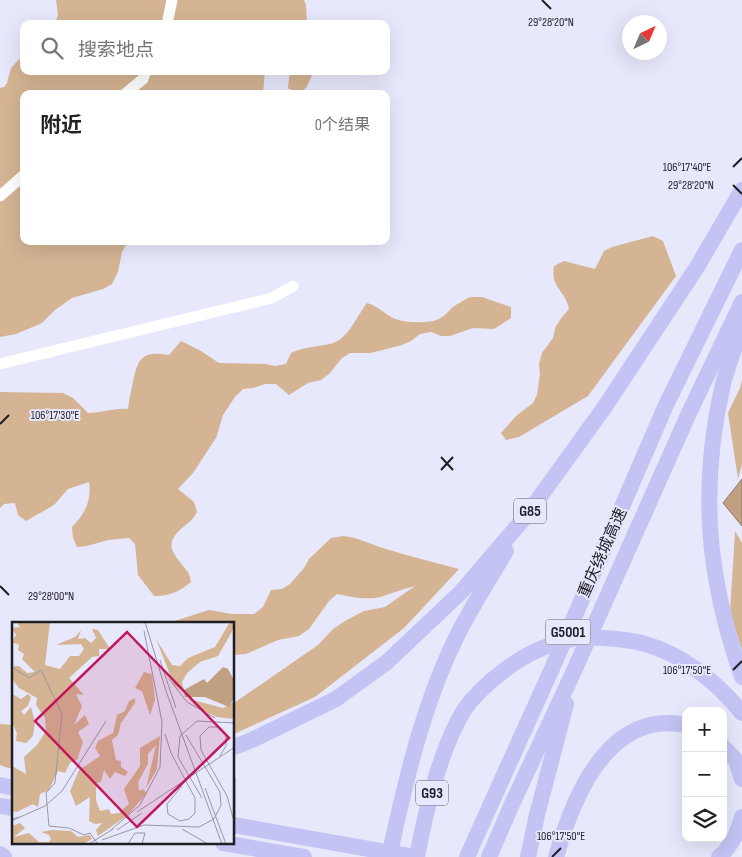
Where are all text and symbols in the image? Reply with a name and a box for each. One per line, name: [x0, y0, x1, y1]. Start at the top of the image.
text: 29°28'20"N: [528, 15, 574, 30]
north arrow: [622, 15, 667, 60]
search box: [20, 20, 390, 75]
icon: search: [38, 34, 66, 62]
text: 搜索地点: [78, 39, 154, 62]
text: 附近: [40, 113, 82, 138]
text: 0个结果: [315, 116, 370, 135]
text: 106°17'40"E: [663, 160, 711, 175]
text: 29°28'20"N: [668, 178, 714, 193]
text: 106°17'30"E: [31, 408, 79, 423]
road number: G85: [514, 498, 546, 524]
street label: 重庆绕城高速: [575, 505, 631, 601]
text: 29°28'00"N: [28, 589, 74, 604]
road number: G5001: [546, 620, 590, 644]
inset map: [12, 622, 235, 844]
text: 106°17'50"E: [663, 663, 711, 678]
map controls: [682, 707, 727, 842]
button: +: [682, 707, 727, 752]
button: −: [682, 752, 727, 797]
road number: G93: [416, 780, 448, 806]
button: layers: [682, 797, 727, 842]
text: 106°17'50"E: [537, 829, 585, 844]

